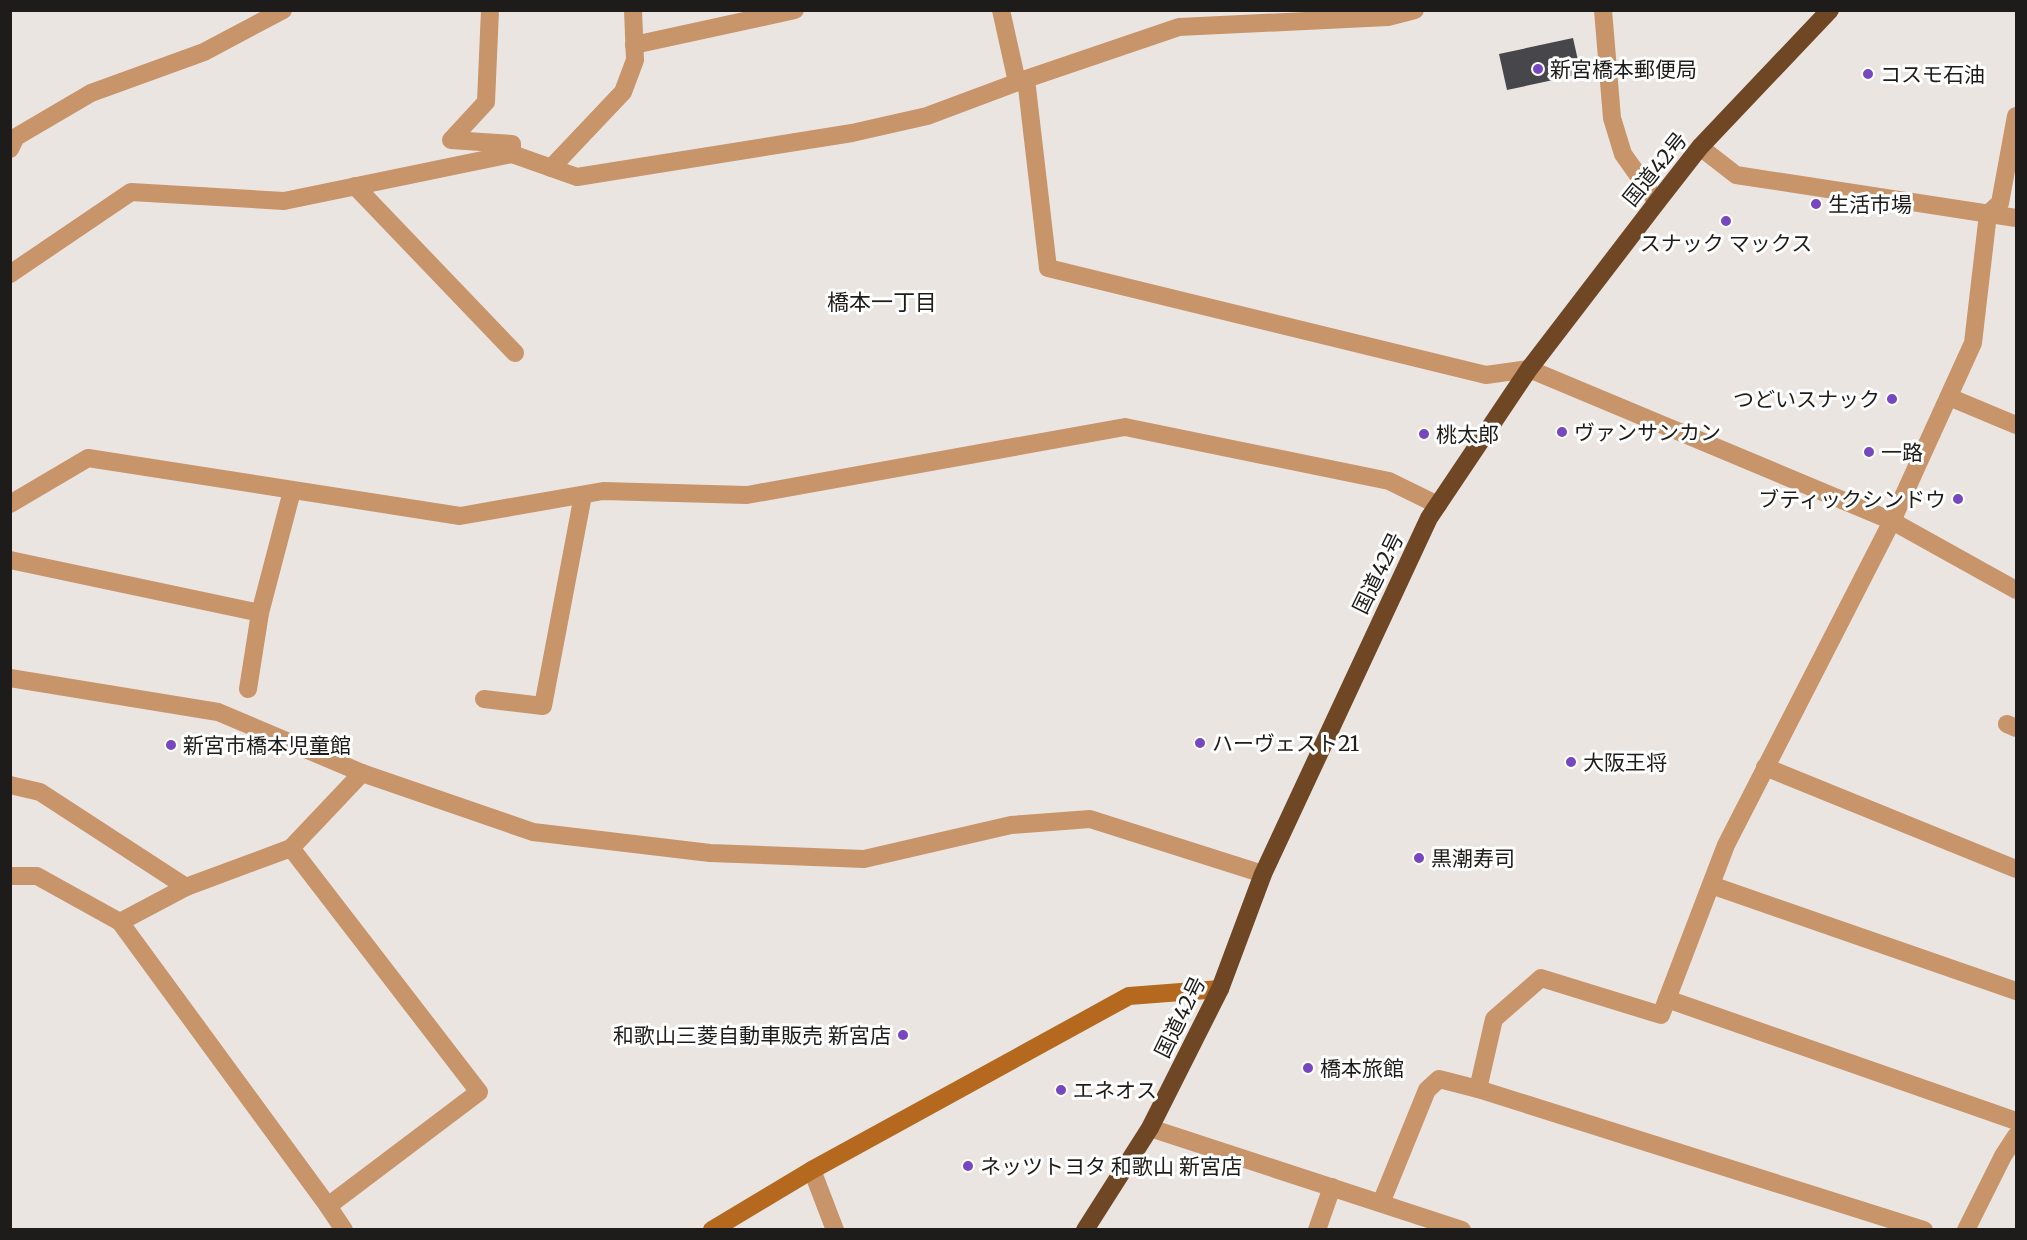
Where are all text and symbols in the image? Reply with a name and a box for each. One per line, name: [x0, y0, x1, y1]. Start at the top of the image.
place label: 新宮橋本郵便局: [1550, 56, 1697, 83]
place label: コスモ石油: [1880, 61, 1985, 88]
marker: 新宮橋本郵便局: [1531, 62, 1545, 76]
marker: コスモ石油: [1861, 67, 1875, 81]
street label: 国道42号: [1617, 127, 1693, 211]
place label: 生活市場: [1828, 191, 1912, 218]
marker: 生活市場: [1809, 197, 1823, 211]
marker: スナック マックス: [1719, 214, 1733, 228]
place label: スナック マックス: [1640, 230, 1812, 257]
district label: 橋本一丁目: [827, 288, 937, 316]
place label: つどいスナック: [1733, 386, 1880, 413]
marker: つどいスナック: [1885, 392, 1899, 406]
place label: ヴァンサンカン: [1574, 419, 1721, 446]
place label: 桃太郎: [1436, 421, 1499, 448]
marker: ヴァンサンカン: [1555, 425, 1569, 439]
marker: 桃太郎: [1417, 427, 1431, 441]
place label: 一路: [1881, 439, 1923, 466]
marker: 一路: [1862, 445, 1876, 459]
place label: ブティックシンドウ: [1758, 486, 1946, 513]
marker: ブティックシンドウ: [1951, 492, 1965, 506]
street label: 国道42号: [1347, 528, 1409, 618]
place label: ハーヴェスト21: [1212, 730, 1359, 757]
place label: 新宮市橋本児童館: [183, 732, 351, 759]
marker: ハーヴェスト21: [1193, 736, 1207, 750]
marker: 新宮市橋本児童館: [164, 738, 178, 752]
place label: 大阪王将: [1583, 749, 1667, 776]
marker: 大阪王将: [1564, 755, 1578, 769]
place label: 黒潮寿司: [1431, 845, 1515, 872]
marker: 黒潮寿司: [1412, 851, 1426, 865]
street label: 国道42号: [1149, 972, 1211, 1062]
place label: 和歌山三菱自動車販売 新宮店: [613, 1022, 891, 1049]
marker: 和歌山三菱自動車販売 新宮店: [896, 1028, 910, 1042]
place label: 橋本旅館: [1320, 1055, 1404, 1082]
marker: 橋本旅館: [1301, 1061, 1315, 1075]
place label: エネオス: [1073, 1077, 1157, 1104]
marker: エネオス: [1054, 1083, 1068, 1097]
place label: ネッツトヨタ 和歌山 新宮店: [980, 1153, 1242, 1180]
marker: ネッツトヨタ 和歌山 新宮店: [961, 1159, 975, 1173]

